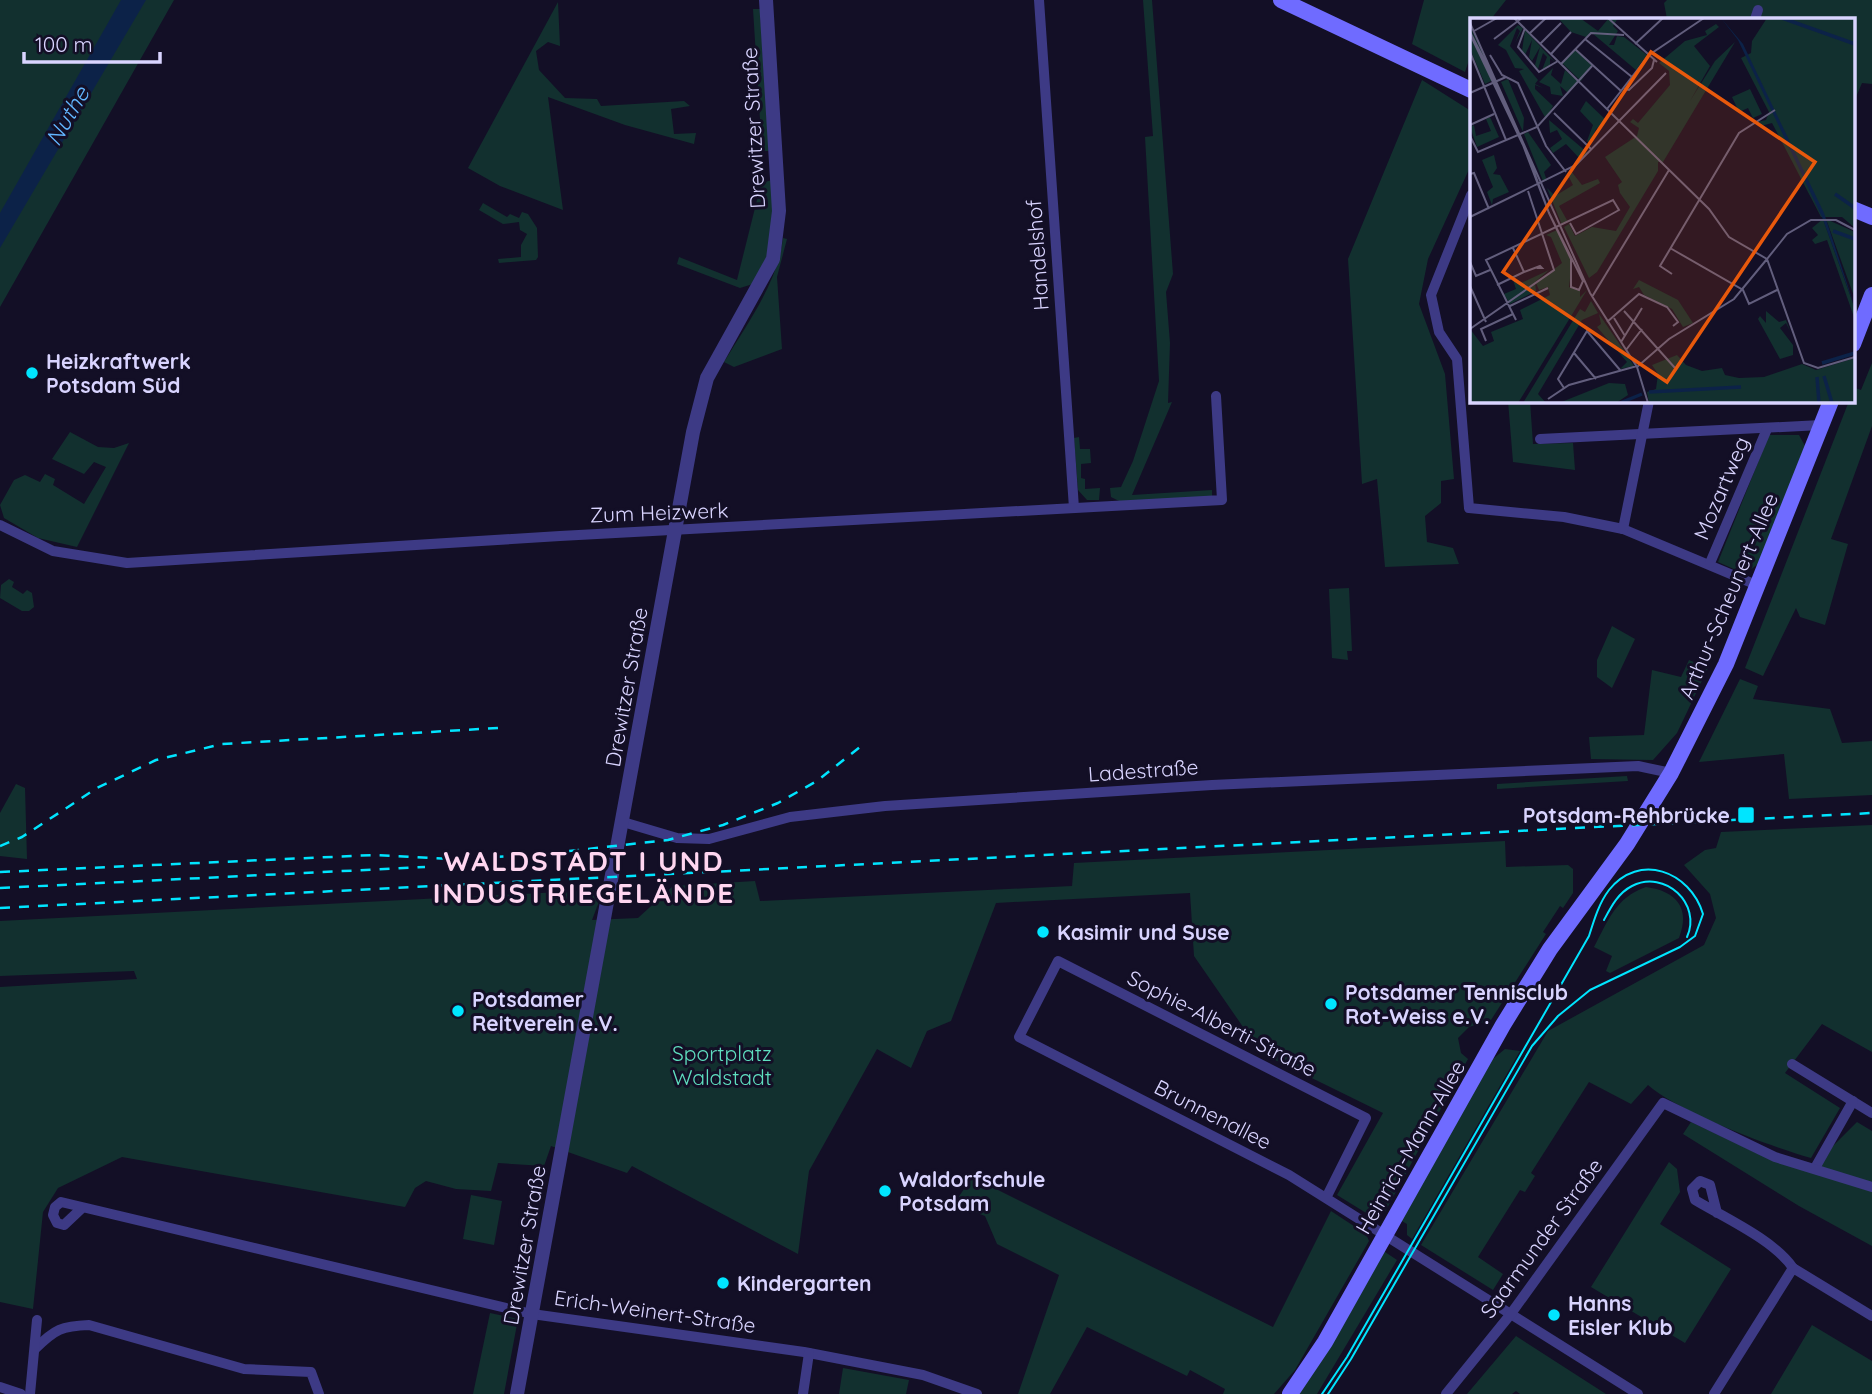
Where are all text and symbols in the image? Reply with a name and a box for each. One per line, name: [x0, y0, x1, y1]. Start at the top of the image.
inset map: [1470, 18, 1854, 402]
scale bar: [24, 21, 161, 65]
text: 100 m: [35, 31, 93, 57]
street label: Drewitzer Straße: [736, 47, 770, 209]
water label: Nuthe: [39, 80, 96, 151]
street label: Handelshof: [1020, 198, 1054, 311]
place label: Heizkraftwerk Potsdam Süd: [46, 348, 191, 398]
marker: Heizkraftwerk Potsdam Süd: [24, 365, 40, 381]
street label: Mozartweg: [1688, 433, 1754, 543]
street label: Arthur-Scheunert-Allee: [1673, 489, 1783, 703]
street label: Zum Heizwerk: [589, 497, 729, 527]
street label: Drewitzer Straße: [599, 605, 653, 769]
street label: Ladestraße: [1087, 753, 1199, 787]
place label: Potsdam-Rehbrücke: [1523, 802, 1730, 828]
marker: Potsdam-Rehbrücke: [1736, 805, 1756, 825]
district label: WALDSTADT I UND INDUSTRIEGELÄNDE: [433, 843, 735, 910]
place label: Kasimir und Suse: [1057, 919, 1230, 945]
marker: Kasimir und Suse: [1035, 924, 1051, 940]
street label: Sophie-Alberti-Straße: [1123, 964, 1321, 1082]
place label: Potsdamer Tennisclub Rot-Weiss e.V.: [1345, 979, 1568, 1029]
place label: Potsdamer Reitverein e.V.: [472, 986, 618, 1036]
marker: Potsdamer Tennisclub Rot-Weiss e.V.: [1323, 996, 1339, 1012]
marker: Potsdamer Reitverein e.V.: [450, 1003, 466, 1019]
park label: Sportplatz Waldstadt: [672, 1040, 772, 1090]
street label: Heinrich-Mann-Allee: [1350, 1055, 1470, 1239]
street label: Brunnenallee: [1150, 1073, 1276, 1155]
street label: Saarmunder Straße: [1474, 1153, 1608, 1323]
street label: Drewitzer Straße: [497, 1163, 551, 1327]
place label: Waldorfschule Potsdam: [899, 1166, 1045, 1216]
marker: Waldorfschule Potsdam: [877, 1183, 893, 1199]
place label: Kindergarten: [737, 1270, 872, 1296]
marker: Kindergarten: [715, 1275, 731, 1291]
street label: Erich-Weinert-Straße: [553, 1284, 757, 1338]
place label: Hanns Eisler Klub: [1568, 1290, 1673, 1340]
marker: Hanns Eisler Klub: [1546, 1307, 1562, 1323]

